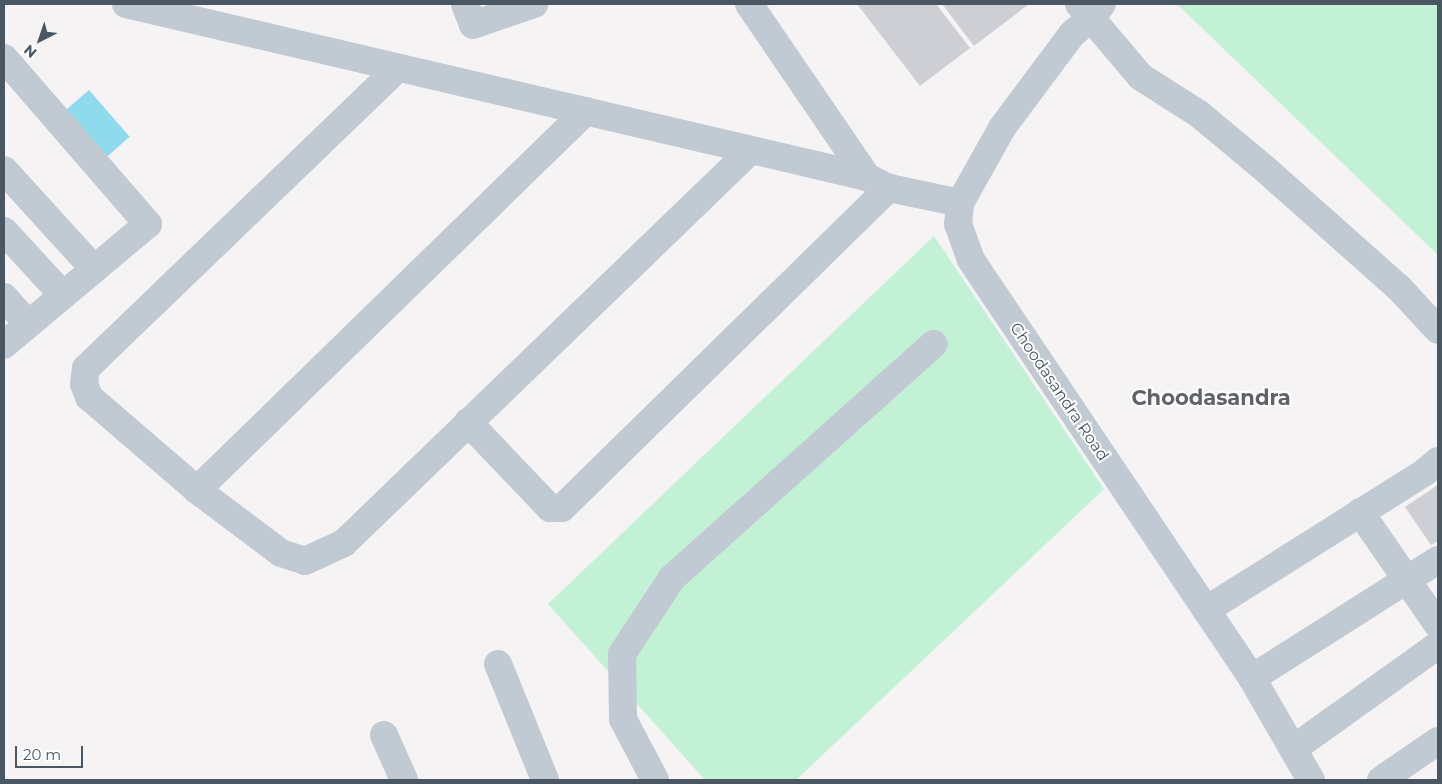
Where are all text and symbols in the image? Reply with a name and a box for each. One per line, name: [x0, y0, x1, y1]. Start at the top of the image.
north arrow: [15, 15, 65, 65]
text: N: [20, 41, 40, 62]
street label: Choodasandra Road: [1006, 319, 1112, 465]
district label: Choodasandra: [1131, 385, 1291, 411]
scale bar: [18, 736, 85, 768]
text: 20 m: [23, 745, 61, 764]

